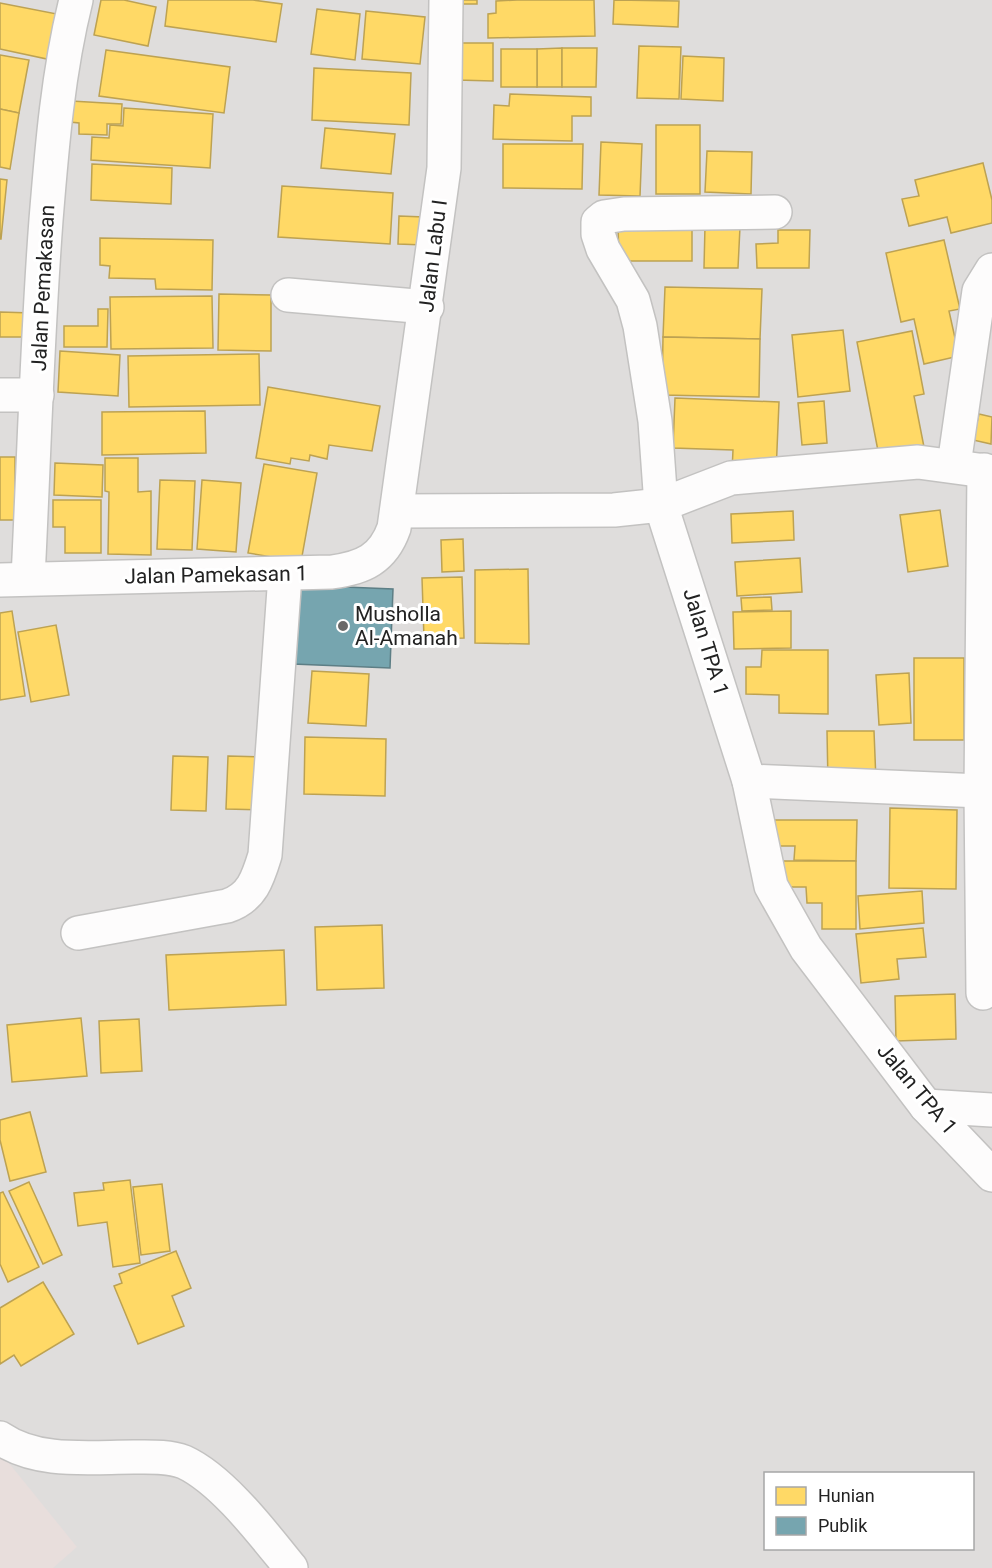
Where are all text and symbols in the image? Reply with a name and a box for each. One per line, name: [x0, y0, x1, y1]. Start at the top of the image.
street label: Jalan Labu I: [414, 198, 452, 314]
street label: Jalan Pemakasan: [27, 204, 59, 372]
street label: Jalan Pamekasan 1: [124, 561, 308, 589]
street label: Jalan TPA 1: [678, 585, 734, 699]
place label: Musholla Al-Amanah: [355, 602, 458, 650]
marker: Musholla Al-Amanah: [336, 619, 350, 633]
street label: Jalan TPA 1: [872, 1039, 962, 1139]
legend: [764, 1472, 974, 1550]
text: Hunian: [818, 1485, 875, 1506]
text: Publik: [818, 1515, 868, 1536]

